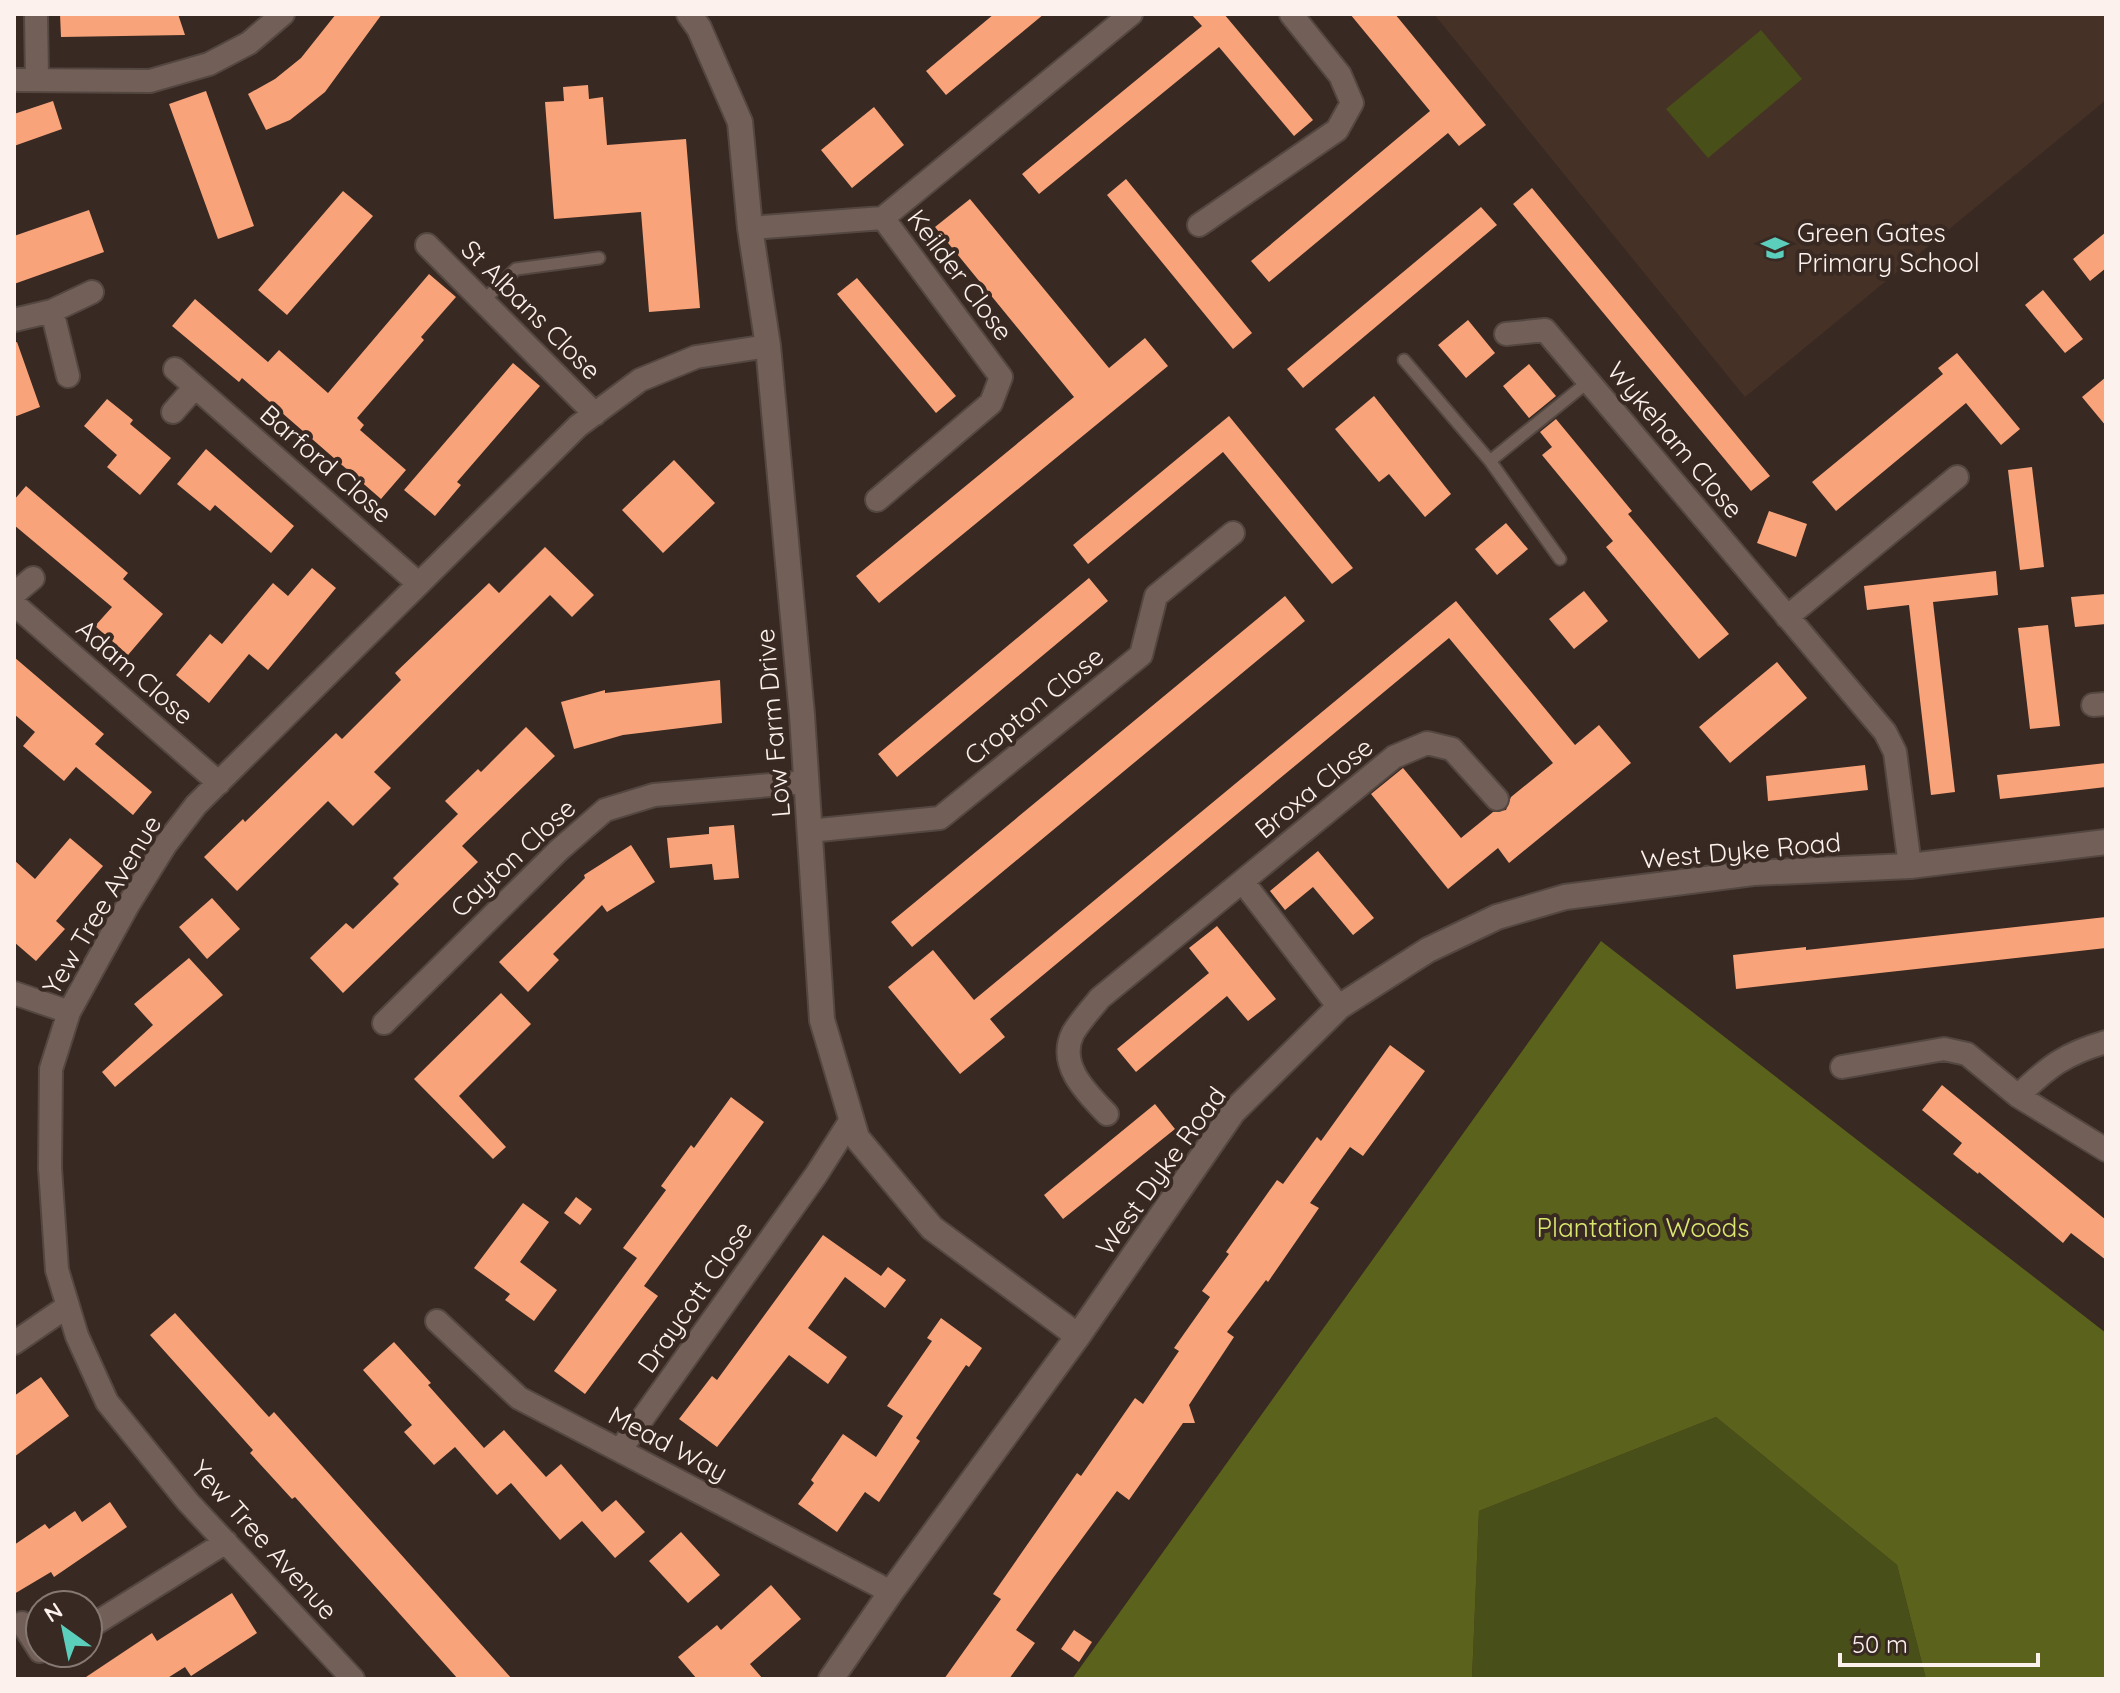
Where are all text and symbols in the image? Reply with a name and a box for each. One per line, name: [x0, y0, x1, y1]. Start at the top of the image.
street label: Keilder Close: [900, 203, 1020, 347]
place label: Green Gates Primary School: [1797, 216, 1980, 279]
street label: St Albans Close: [454, 233, 608, 387]
school or university icon: Green Gates Primary School: [1760, 233, 1790, 263]
street label: Wykeham Close: [1600, 355, 1751, 525]
street label: Barford Close: [253, 397, 399, 530]
street label: Adam Close: [70, 612, 201, 731]
street label: Low Farm Drive: [748, 627, 797, 819]
street label: Cropton Close: [957, 639, 1110, 772]
street label: Broxa Close: [1248, 730, 1379, 845]
street label: Cayton Close: [443, 791, 582, 924]
street label: Yew Tree Avenue: [35, 809, 168, 1001]
street label: West Dyke Road: [1640, 825, 1842, 876]
street label: West Dyke Road: [1088, 1080, 1233, 1262]
park label: Plantation Woods: [1536, 1211, 1750, 1244]
street label: Draycott Close: [630, 1214, 759, 1379]
street label: Mead Way: [603, 1398, 734, 1489]
street label: Yew Tree Avenue: [184, 1453, 345, 1626]
north arrow: [24, 1589, 104, 1669]
text: N: [39, 1596, 68, 1628]
scale bar: [1840, 1617, 2038, 1667]
text: 50 m: [1852, 1629, 1908, 1659]

